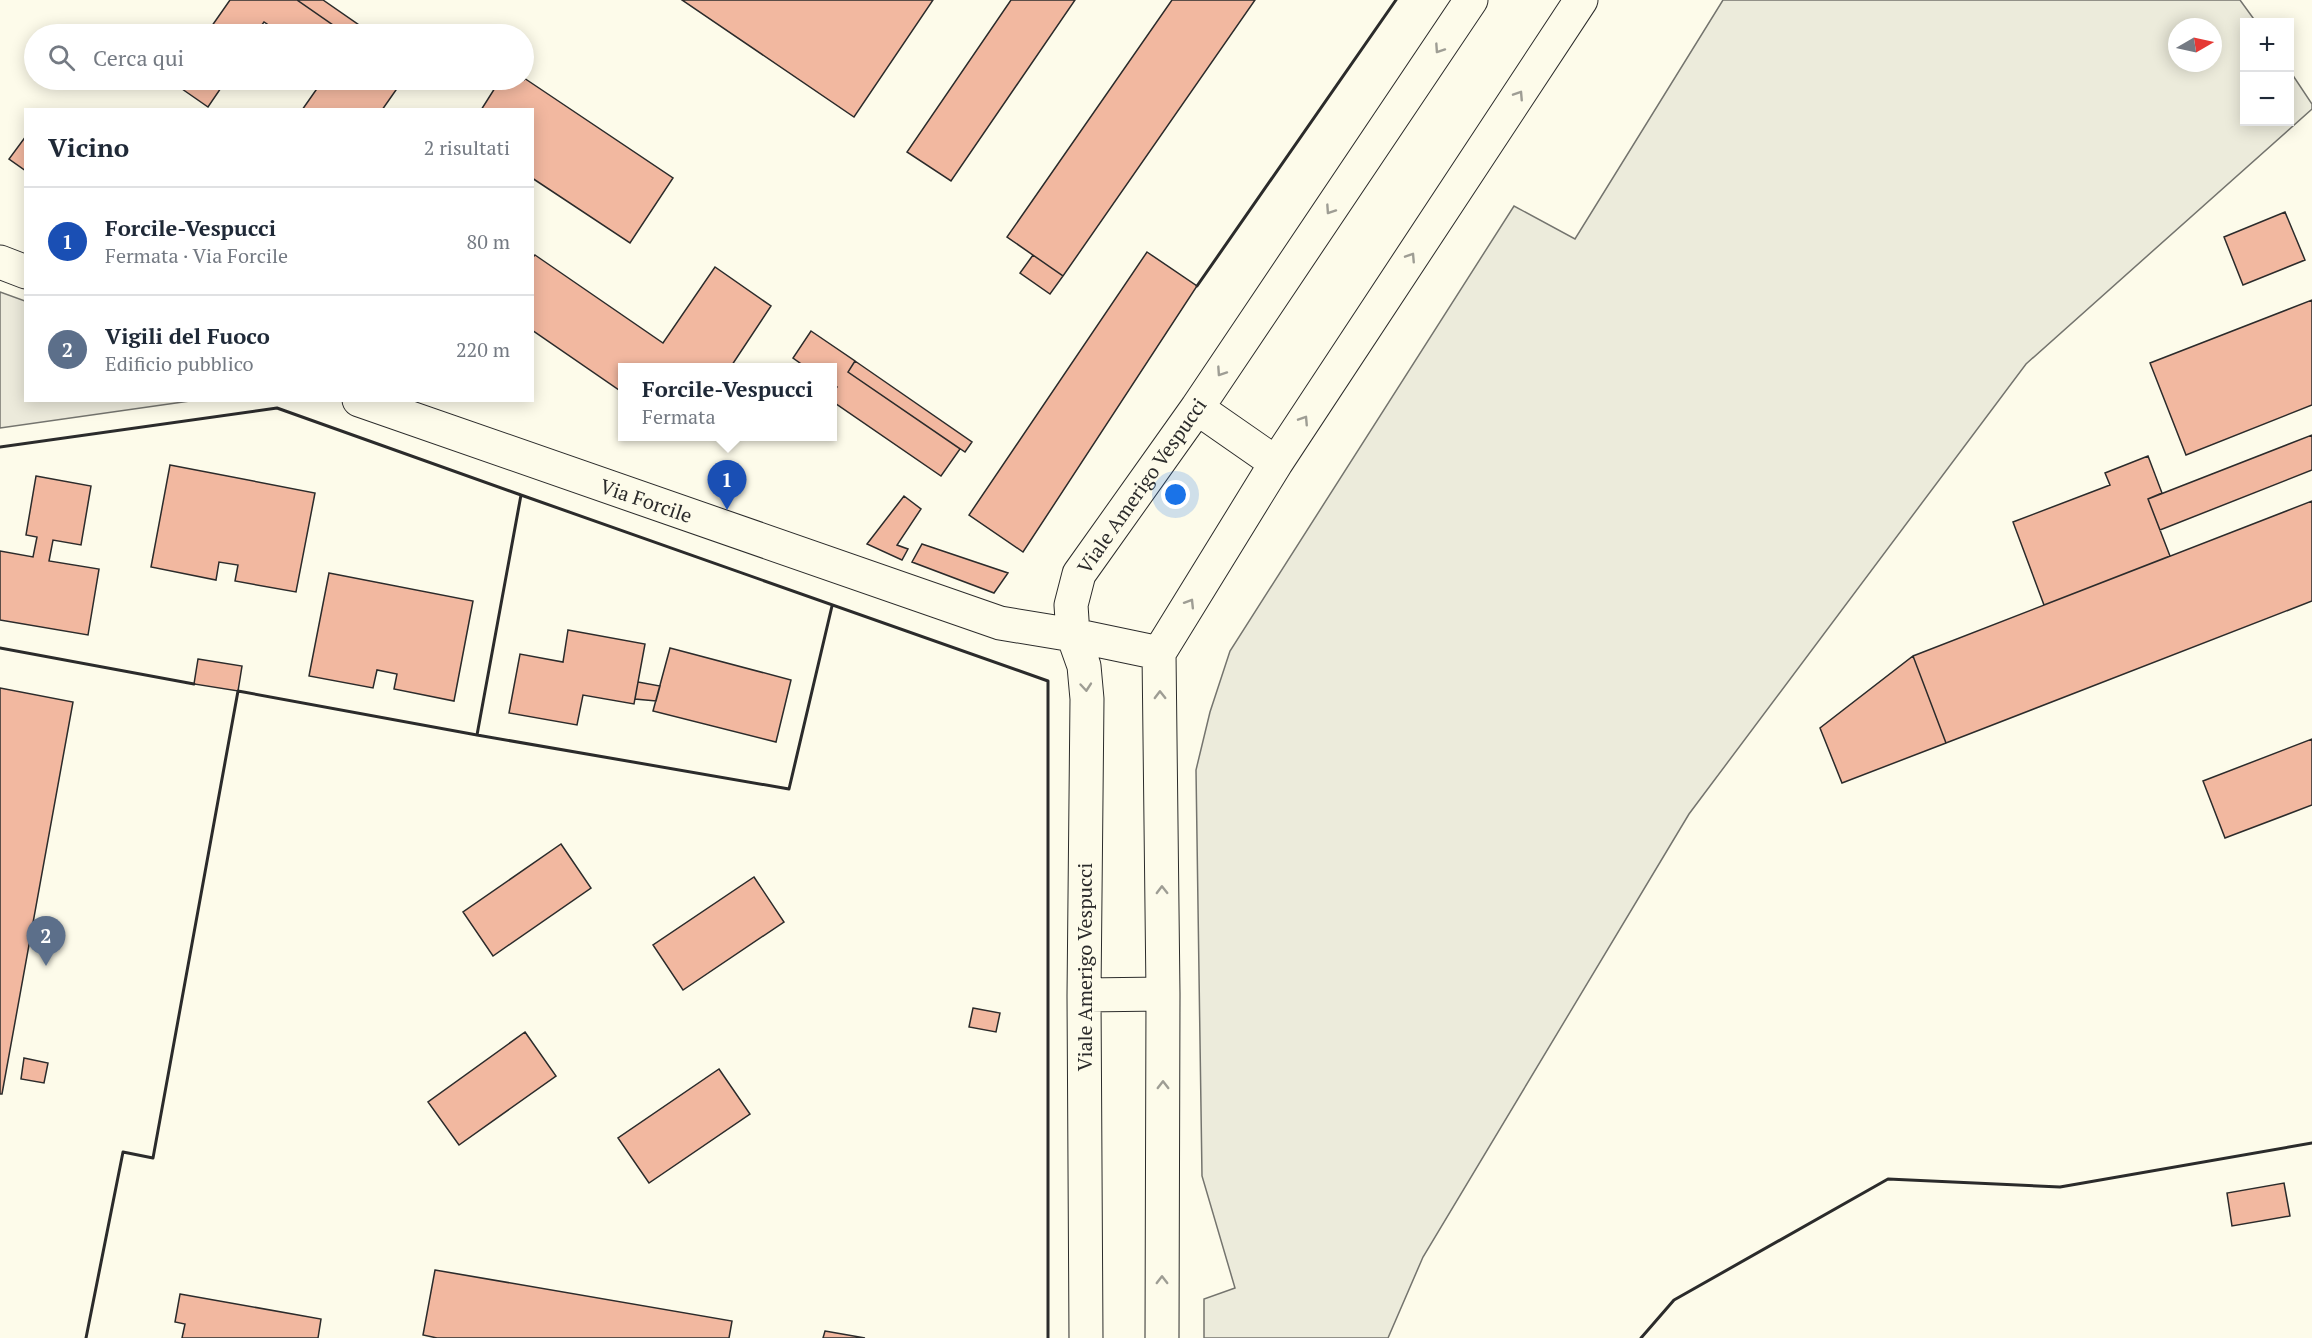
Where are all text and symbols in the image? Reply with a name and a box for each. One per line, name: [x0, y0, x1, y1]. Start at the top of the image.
north arrow: [2168, 18, 2222, 72]
map controls: [2240, 18, 2294, 126]
button: +: [2240, 18, 2294, 72]
search box: [24, 24, 534, 90]
icon: search: [45, 41, 78, 74]
one-way arrow: [1435, 42, 1446, 53]
text: Cerca qui: [93, 43, 184, 72]
button: −: [2240, 72, 2294, 126]
one-way arrow: [1512, 90, 1523, 101]
text: Vicino: [48, 130, 129, 164]
text: 2 risultati: [424, 134, 510, 161]
one-way arrow: [1326, 204, 1337, 215]
text: Forcile-Vespucci: [105, 213, 276, 242]
text: 1: [62, 228, 73, 255]
text: 80 m: [467, 228, 510, 255]
text: Fermata · Via Forcile: [105, 242, 288, 269]
one-way arrow: [1404, 253, 1415, 264]
text: Vigili del Fuoco: [105, 321, 270, 350]
text: 2: [62, 336, 73, 363]
text: 220 m: [456, 336, 510, 363]
text: Edificio pubblico: [105, 350, 254, 377]
popup: [618, 363, 837, 441]
one-way arrow: [1217, 365, 1228, 376]
text: Forcile-Vespucci: [642, 374, 813, 403]
street label: Viale Amerigo Vespucci: [1071, 393, 1212, 579]
text: Fermata: [642, 403, 716, 430]
one-way arrow: [1297, 416, 1308, 427]
pin: 1: [708, 460, 746, 510]
street label: Via Forcile: [597, 472, 696, 529]
your location: [1161, 480, 1190, 509]
one-way arrow: [1182, 599, 1194, 609]
one-way arrow: [1079, 683, 1092, 692]
one-way arrow: [1154, 690, 1166, 699]
street label: Viale Amerigo Vespucci: [1071, 863, 1098, 1071]
one-way arrow: [1156, 885, 1168, 894]
pin: 2: [26, 916, 66, 966]
one-way arrow: [1157, 1080, 1169, 1089]
one-way arrow: [1156, 1275, 1168, 1284]

